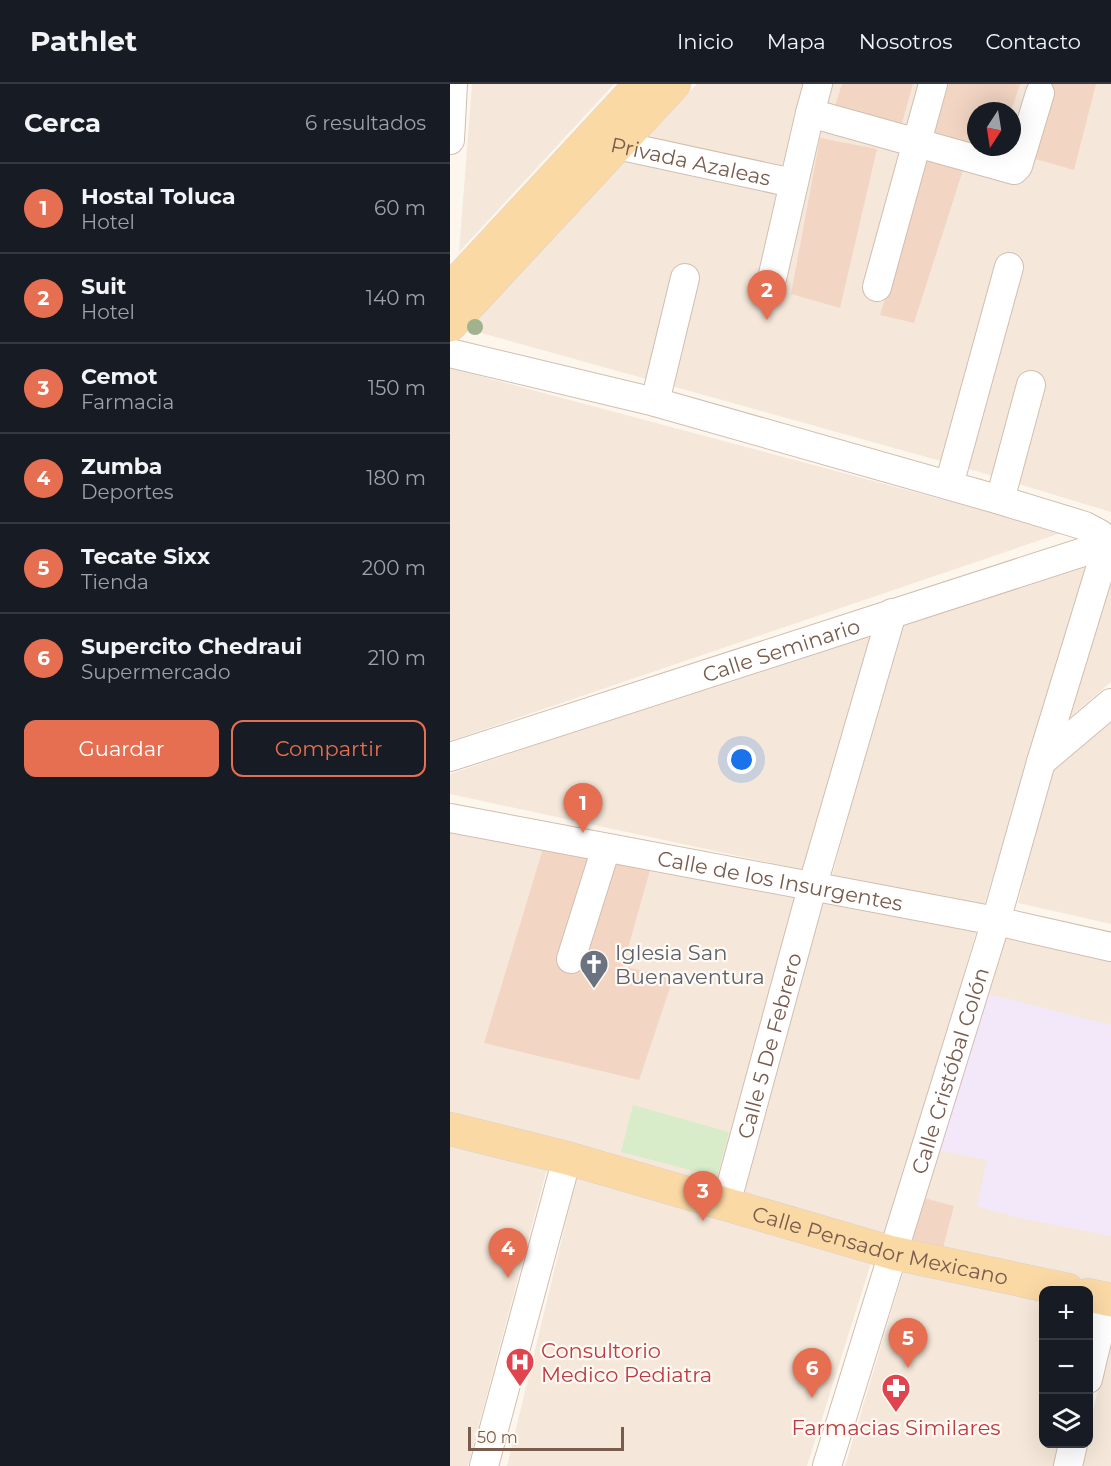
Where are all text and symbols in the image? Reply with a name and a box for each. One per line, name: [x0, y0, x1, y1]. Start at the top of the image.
text: Pathlet: [30, 24, 137, 58]
text: Inicio: [677, 29, 734, 54]
text: Mapa: [767, 29, 826, 54]
text: Nosotros: [859, 29, 952, 54]
text: Contacto: [985, 29, 1081, 54]
north arrow: [967, 102, 1021, 156]
text: Cerca: [24, 107, 101, 139]
text: 6 resultados: [305, 111, 426, 135]
street label: Privada Azaleas: [609, 131, 773, 190]
text: Hostal Toluca: [81, 183, 236, 210]
text: 1: [40, 196, 47, 220]
text: 60 m: [374, 196, 426, 220]
text: Hotel: [81, 210, 135, 234]
pin: 2: [748, 270, 786, 320]
text: Suit: [81, 273, 126, 300]
text: 2: [38, 286, 49, 310]
text: 140 m: [366, 286, 426, 310]
text: Hotel: [81, 300, 135, 324]
text: Cemot: [81, 363, 158, 390]
text: 3: [38, 376, 49, 400]
text: 150 m: [368, 376, 426, 400]
text: Farmacia: [81, 390, 174, 414]
text: Zumba: [81, 453, 162, 480]
text: 4: [37, 466, 50, 490]
text: 180 m: [366, 466, 426, 490]
text: Deportes: [81, 480, 174, 504]
text: Tecate Sixx: [81, 543, 210, 570]
text: 5: [38, 556, 49, 580]
text: 200 m: [362, 556, 426, 580]
text: Tienda: [81, 570, 149, 594]
street label: Calle Seminario: [699, 613, 863, 687]
text: Supercito Chedraui: [81, 633, 302, 660]
text: 6: [37, 646, 50, 670]
text: 210 m: [368, 646, 426, 670]
text: Supermercado: [81, 660, 230, 684]
button: Guardar: [24, 720, 219, 777]
button: Compartir: [231, 720, 426, 777]
your location: [727, 745, 756, 774]
pin: 1: [564, 784, 602, 833]
street label: Calle de los Insurgentes: [655, 845, 905, 916]
place label: Iglesia San Buenaventura: [615, 940, 765, 989]
church icon: Iglesia San Buenaventura: [578, 948, 610, 990]
street label: Calle 5 De Febrero: [732, 950, 806, 1141]
street label: Calle Cristóbal Colón: [906, 964, 993, 1177]
pin: 3: [684, 1172, 722, 1221]
street label: Calle Pensador Mexicano: [750, 1200, 1011, 1290]
pin: 4: [488, 1228, 528, 1278]
map controls: [1039, 1286, 1093, 1448]
button: +: [1039, 1286, 1093, 1340]
pin: 5: [888, 1318, 928, 1368]
place label: Consultorio Medico Pediatra: [541, 1338, 712, 1387]
button: −: [1039, 1340, 1093, 1394]
hospital icon: Consultorio Medico Pediatra: [504, 1346, 536, 1388]
pin: 6: [792, 1348, 832, 1398]
pharmacy icon: Farmacias Similares: [880, 1372, 912, 1414]
button: layers: [1039, 1394, 1093, 1448]
place label: Farmacias Similares: [791, 1415, 1001, 1440]
scale bar: [468, 1424, 624, 1452]
text: 50 m: [477, 1428, 518, 1447]

